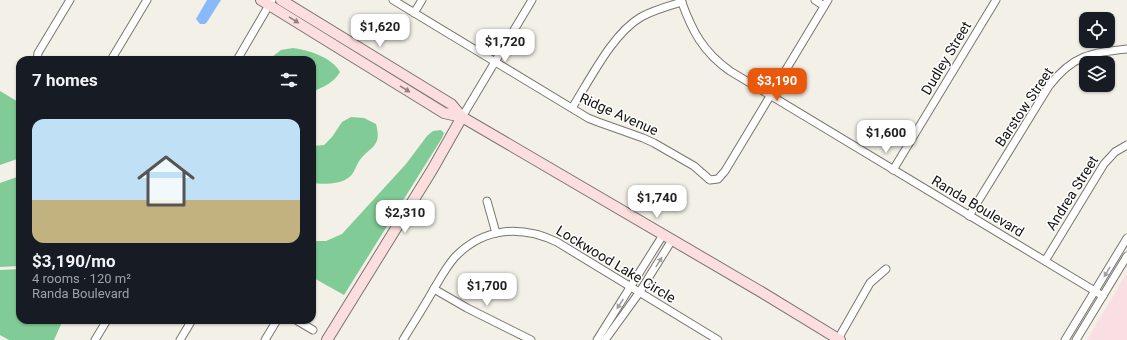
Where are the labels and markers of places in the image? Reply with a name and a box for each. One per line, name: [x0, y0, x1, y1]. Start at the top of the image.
pin: $1,620: [347, 14, 413, 48]
pin: $1,720: [472, 29, 538, 63]
pin: $3,190: [744, 68, 810, 102]
pin: $1,600: [853, 120, 919, 154]
pin: $1,740: [624, 185, 690, 219]
pin: $2,310: [372, 200, 438, 234]
pin: $1,700: [454, 273, 520, 307]

